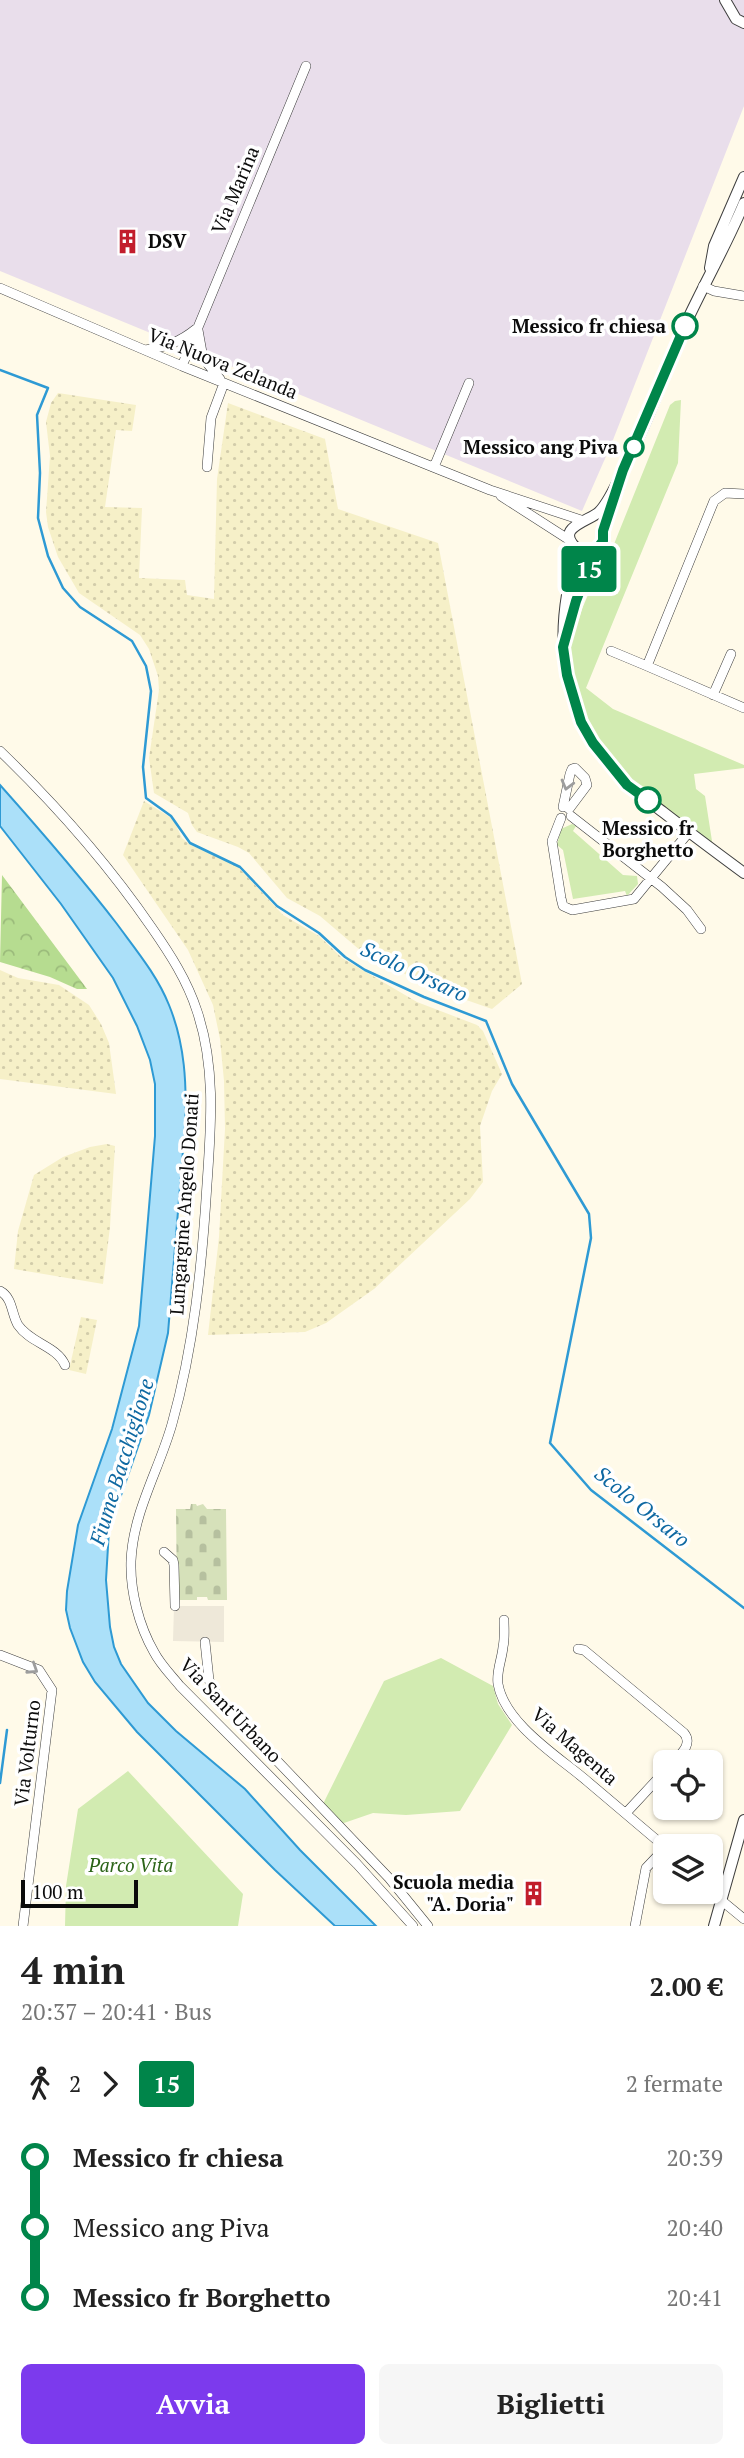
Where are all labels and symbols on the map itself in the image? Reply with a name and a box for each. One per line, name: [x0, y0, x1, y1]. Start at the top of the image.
street label: Via Marina: [205, 142, 264, 237]
building icon: DSV: [114, 227, 142, 255]
place label: DSV: [148, 228, 187, 253]
place label: Messico fr chiesa: [512, 313, 666, 338]
marker: Messico fr chiesa: [672, 313, 698, 339]
street label: Via Nuova Zelanda: [145, 321, 302, 404]
place label: Messico ang Piva: [463, 434, 618, 459]
marker: Messico ang Piva: [624, 437, 644, 457]
line badge: 15: [558, 546, 620, 592]
one-way arrow: [561, 779, 575, 791]
marker: Messico fr Borghetto: [635, 787, 661, 813]
place label: Messico fr Borghetto: [602, 815, 695, 862]
water label: Scolo Orsaro: [356, 934, 472, 1008]
street label: Lungargine Angelo Donati: [163, 1092, 204, 1316]
water label: Fiume Bacchiglione: [82, 1375, 160, 1549]
water label: Scolo Orsaro: [589, 1459, 696, 1553]
street label: Via Sant'Urbano: [175, 1652, 288, 1767]
one-way arrow: [25, 1661, 38, 1674]
street label: Via Volturno: [8, 1698, 45, 1808]
street label: Via Magenta: [527, 1701, 624, 1790]
park label: Parco Vita: [88, 1852, 173, 1877]
place label: Scuola media "A. Doria": [393, 1869, 514, 1916]
scale bar: [21, 1877, 138, 1909]
building icon: Scuola media "A. Doria": [520, 1879, 548, 1907]

